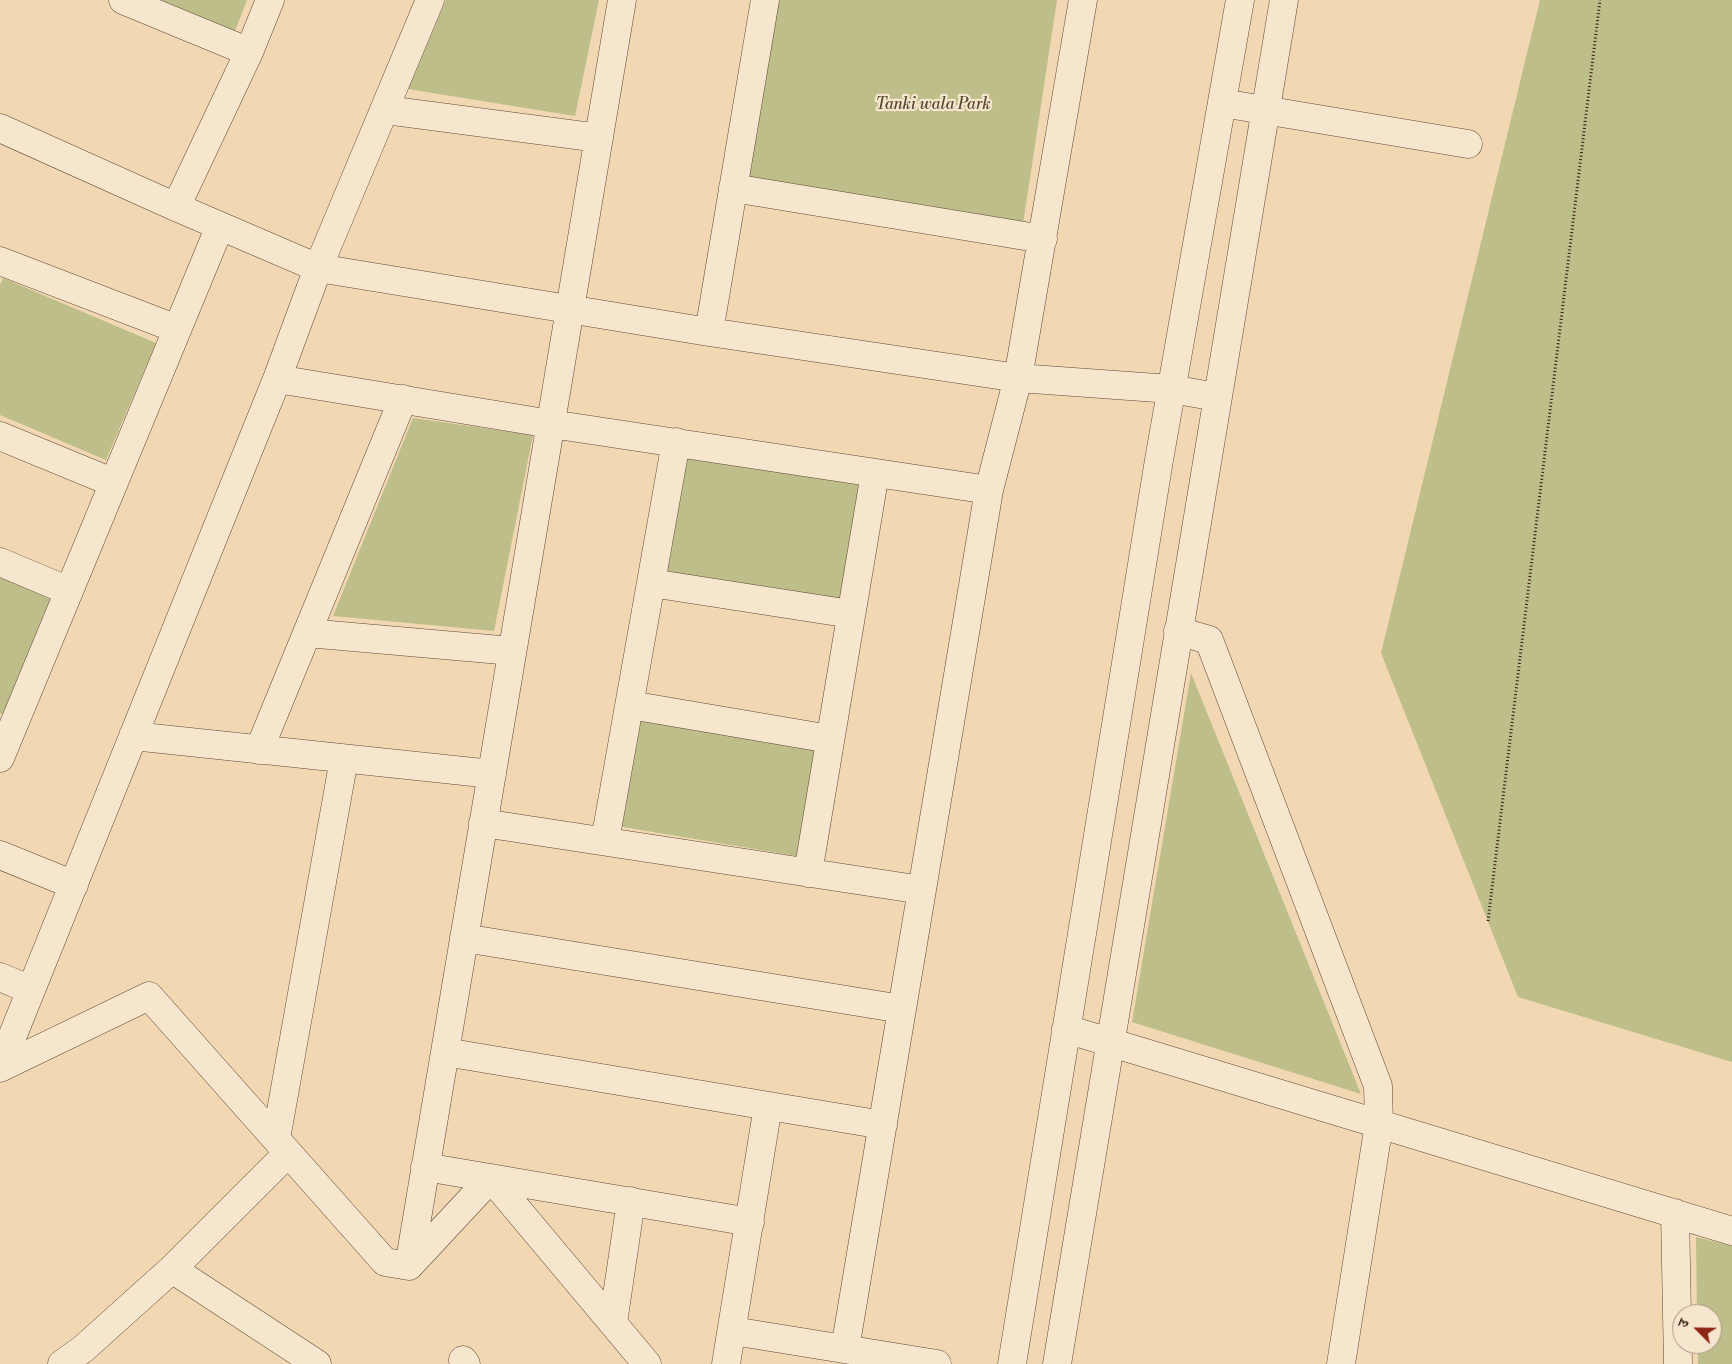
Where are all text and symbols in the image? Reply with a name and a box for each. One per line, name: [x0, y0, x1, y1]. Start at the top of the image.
park label: Tanki wala Park: [875, 95, 991, 115]
north arrow: [1672, 1304, 1722, 1354]
text: उ: [1674, 1317, 1694, 1330]

